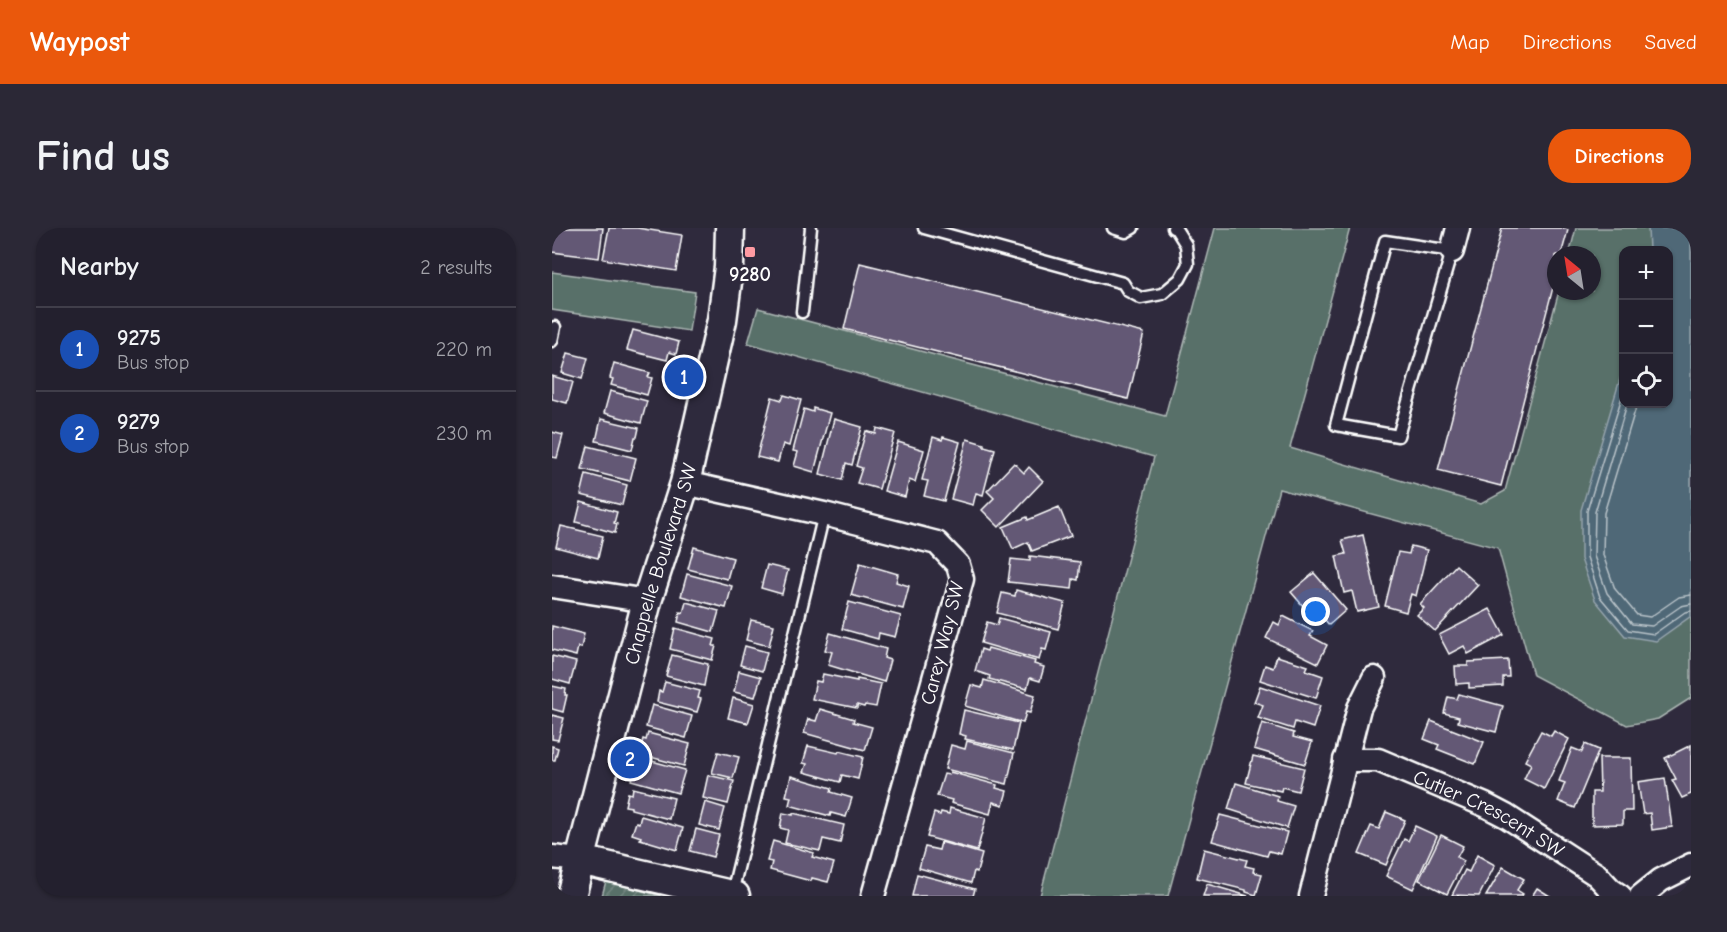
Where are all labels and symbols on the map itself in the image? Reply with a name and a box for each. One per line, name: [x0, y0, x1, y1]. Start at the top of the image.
marker: 9280: [743, 245, 757, 259]
north arrow: [1547, 246, 1601, 300]
place label: 9280: [729, 263, 771, 286]
pin: 1: [664, 354, 704, 400]
street label: Chappelle Boulevard SW: [620, 460, 701, 667]
street label: Carey Way SW: [916, 579, 969, 707]
your location: [1301, 597, 1330, 626]
pin: 2: [610, 736, 650, 782]
street label: Cutler Crescent SW: [1410, 765, 1569, 863]

